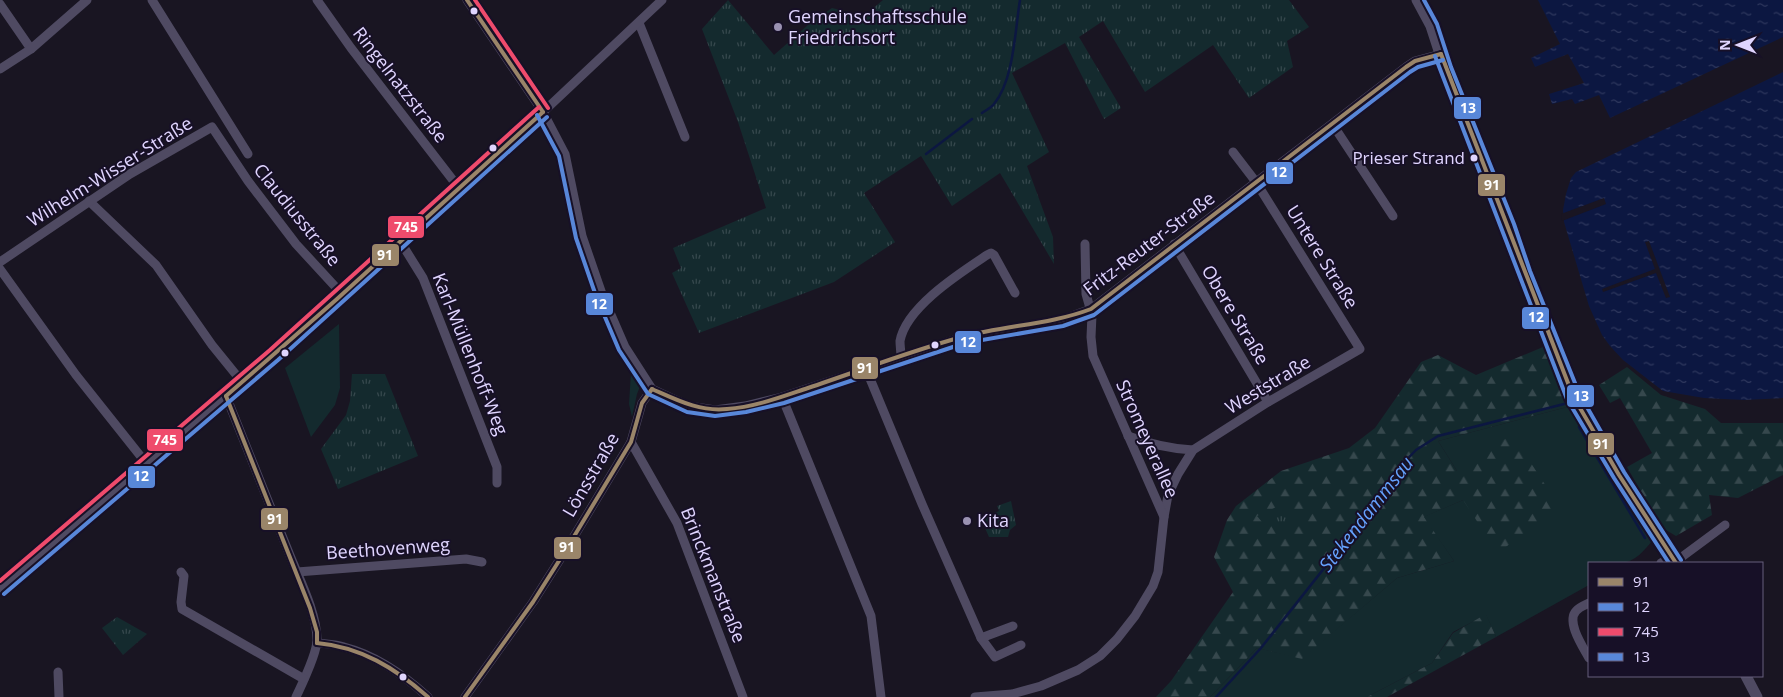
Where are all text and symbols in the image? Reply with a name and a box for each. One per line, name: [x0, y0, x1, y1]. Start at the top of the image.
place label: Gemeinschaftsschule Friedrichsort: [788, 4, 967, 49]
unlabelled marker: [469, 6, 479, 16]
north arrow: [1713, 20, 1763, 70]
marker: Gemeinschaftsschule Friedrichsort: [772, 21, 784, 33]
street label: Ringelnatzstraße: [348, 22, 454, 147]
text: N: [1715, 39, 1734, 51]
line badge: 13: [1453, 96, 1482, 120]
text: 13: [1460, 98, 1476, 117]
street label: Wilhelm-Wisser-Straße: [22, 111, 197, 232]
unlabelled marker: [488, 143, 498, 153]
place label: Prieser Strand: [1352, 146, 1465, 169]
marker: Prieser Strand: [1469, 153, 1479, 163]
street label: Claudiusstraße: [249, 158, 347, 271]
line badge: 12: [1265, 161, 1294, 185]
text: 12: [1271, 162, 1287, 181]
line badge: 91: [1477, 173, 1506, 197]
text: 91: [1484, 175, 1500, 194]
street label: Fritz-Reuter-Straße: [1078, 186, 1219, 301]
street label: Untere Straße: [1281, 200, 1364, 313]
line badge: 745: [387, 215, 425, 239]
text: 745: [394, 217, 418, 236]
line badge: 91: [371, 243, 400, 267]
text: 91: [377, 245, 393, 264]
street label: Obere Straße: [1197, 260, 1275, 369]
street label: Karl-Müllenhoff-Weg: [427, 269, 514, 438]
line badge: 12: [585, 292, 614, 316]
text: 12: [591, 294, 607, 313]
line badge: 12: [1521, 306, 1550, 330]
text: 12: [1528, 307, 1544, 326]
line badge: 12: [954, 330, 982, 354]
text: 12: [960, 332, 976, 351]
unlabelled marker: [930, 340, 940, 350]
unlabelled marker: [280, 348, 290, 358]
street label: Weststraße: [1220, 349, 1315, 419]
line badge: 91: [851, 356, 879, 380]
text: 91: [857, 358, 873, 377]
street label: Stromeyerallee: [1111, 376, 1185, 501]
line badge: 13: [1566, 384, 1595, 408]
text: 13: [1573, 386, 1589, 405]
line badge: 745: [146, 428, 184, 452]
street label: Lönsstraße: [556, 428, 624, 521]
text: 745: [153, 430, 177, 449]
line badge: 91: [1587, 432, 1615, 456]
text: 91: [1593, 434, 1609, 453]
water label: Stekendammsau: [1313, 451, 1419, 577]
line badge: 12: [127, 465, 156, 489]
text: 12: [133, 466, 149, 485]
street label: Brinckmanstraße: [676, 503, 752, 646]
line badge: 91: [260, 507, 289, 531]
place label: Kita: [977, 508, 1009, 532]
text: 91: [267, 509, 283, 528]
marker: Kita: [961, 515, 973, 527]
street label: Beethovenweg: [325, 532, 451, 564]
line badge: 91: [553, 536, 582, 560]
text: 91: [559, 537, 575, 556]
legend: [1588, 562, 1763, 677]
text: 91: [1633, 571, 1650, 591]
text: 12: [1633, 596, 1650, 616]
text: 745: [1633, 621, 1659, 641]
text: 13: [1633, 646, 1650, 666]
unlabelled marker: [398, 672, 408, 682]

